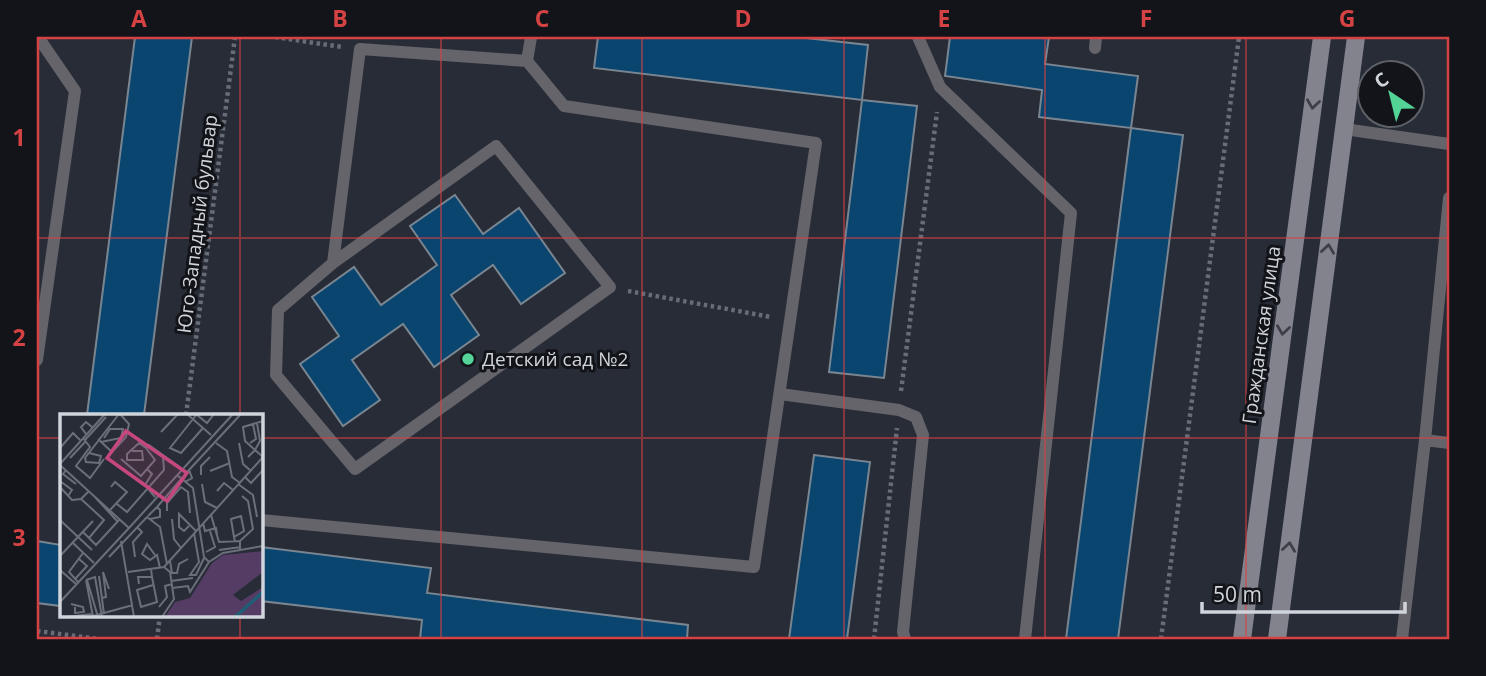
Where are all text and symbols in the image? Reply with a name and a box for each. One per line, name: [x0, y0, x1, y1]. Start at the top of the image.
text: A: [131, 2, 147, 34]
text: B: [332, 2, 348, 34]
text: C: [535, 2, 549, 34]
text: D: [734, 2, 752, 34]
text: E: [938, 2, 950, 34]
text: F: [1140, 2, 1152, 34]
text: G: [1339, 2, 1355, 34]
north arrow: [1356, 60, 1426, 130]
text: С: [1369, 66, 1394, 94]
one-way arrow: [1306, 99, 1321, 110]
street label: Юго-Западный бульвар: [171, 113, 223, 335]
text: 1: [12, 121, 26, 153]
one-way arrow: [1321, 243, 1336, 255]
street label: Гражданская улица: [1236, 244, 1286, 426]
text: 2: [12, 321, 26, 353]
one-way arrow: [1276, 324, 1291, 336]
place label: Детский сад №2: [482, 346, 628, 372]
marker: Детский сад №2: [460, 351, 476, 367]
inset map: [60, 414, 262, 616]
text: 3: [12, 521, 26, 553]
one-way arrow: [1281, 541, 1296, 553]
scale bar: [1202, 571, 1406, 615]
text: 50 m: [1213, 580, 1262, 608]

